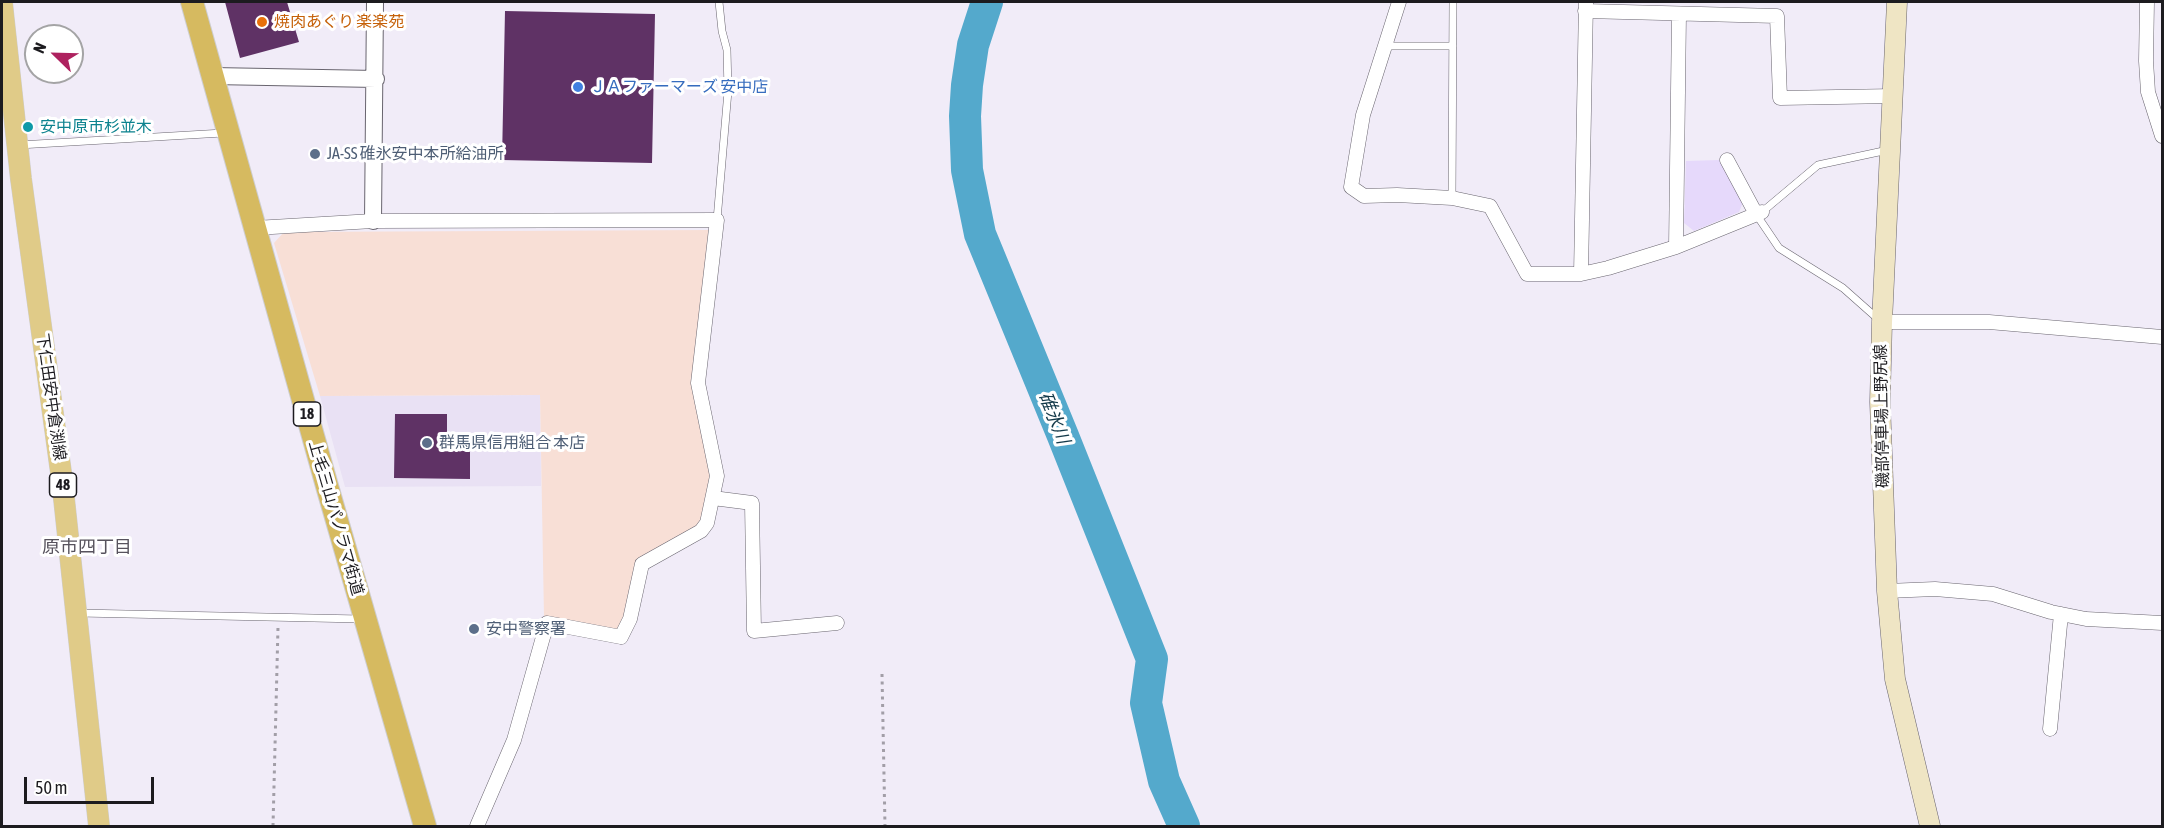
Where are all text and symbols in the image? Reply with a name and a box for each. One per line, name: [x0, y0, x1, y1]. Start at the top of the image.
place label: 焼肉あぐり 楽楽苑: [274, 12, 404, 32]
marker: 焼肉あぐり 楽楽苑: [255, 15, 269, 29]
north arrow: [24, 24, 84, 84]
text: N: [29, 40, 49, 56]
place label: ＪＡファーマーズ 安中店: [590, 77, 768, 97]
marker: ＪＡファーマーズ 安中店: [571, 80, 585, 94]
place label: 安中原市杉並木: [40, 117, 152, 137]
marker: 安中原市杉並木: [21, 120, 35, 134]
place label: JA-SS 碓氷安中本所給油所: [327, 144, 504, 164]
marker: JA-SS 碓氷安中本所給油所: [308, 147, 322, 161]
street label: 下仁田安中倉渕線: [33, 332, 69, 462]
street label: 磯部停車場上野尻線: [1871, 344, 1893, 488]
water label: 碓氷川: [1034, 389, 1074, 447]
road number: 18: [294, 402, 320, 426]
place label: 群馬県信用組合 本店: [439, 433, 585, 453]
marker: 群馬県信用組合 本店: [420, 436, 434, 450]
street label: 上毛三山パノラマ街道: [305, 438, 367, 598]
road number: 48: [50, 473, 76, 497]
district label: 原市四丁目: [42, 536, 132, 558]
place label: 安中警察署: [486, 619, 566, 639]
marker: 安中警察署: [467, 622, 481, 636]
scale bar: [27, 765, 158, 803]
text: 50 m: [35, 777, 67, 798]

